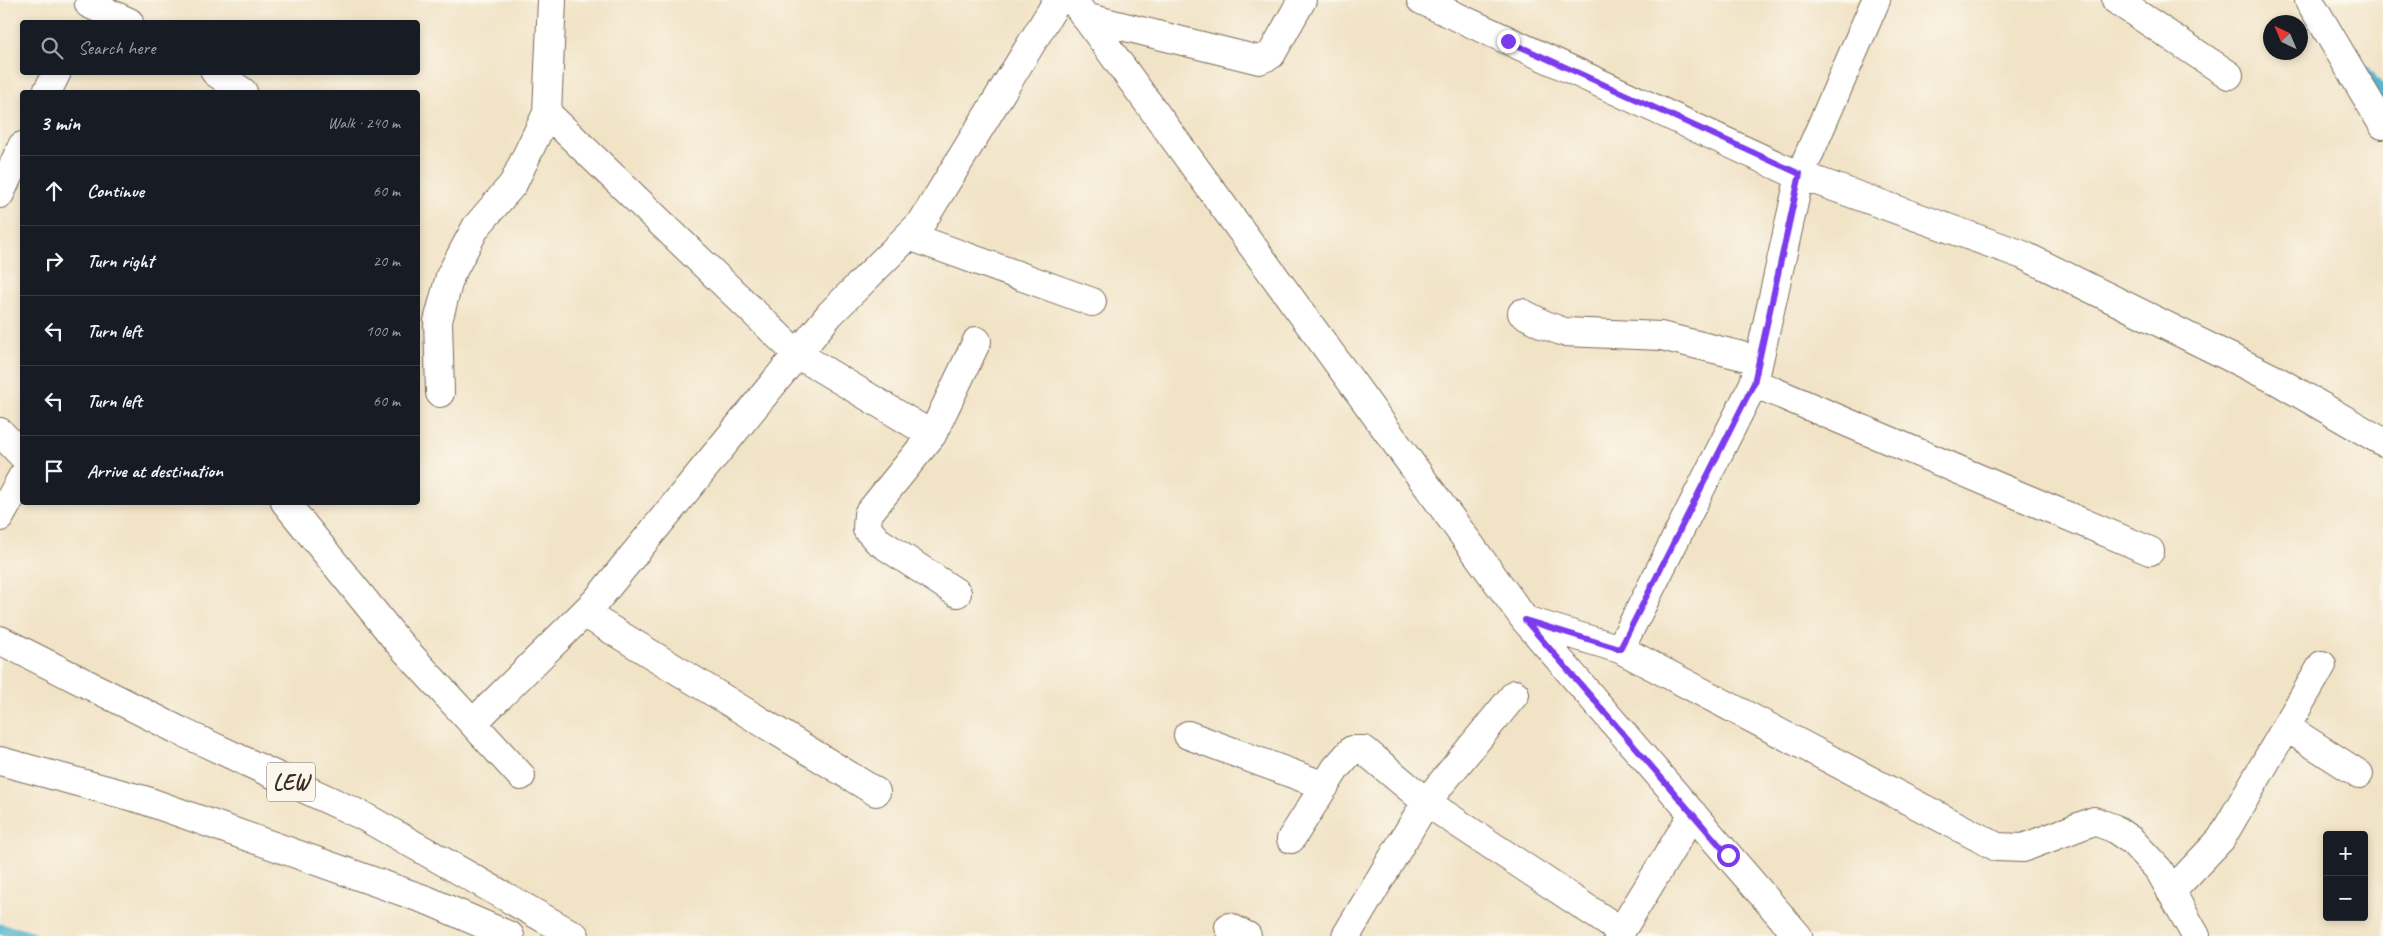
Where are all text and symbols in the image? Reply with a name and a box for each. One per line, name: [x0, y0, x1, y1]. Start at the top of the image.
north arrow: [2263, 15, 2308, 60]
search box: [20, 20, 420, 75]
route end: [1497, 30, 1520, 53]
icon: search: [38, 34, 66, 62]
text: Search here: [78, 36, 155, 60]
text: 3 min: [40, 110, 80, 136]
text: Walk · 240 m: [328, 113, 400, 133]
icon: ahead: [40, 177, 68, 205]
text: Continue: [87, 179, 144, 203]
text: 60 m: [373, 181, 400, 201]
icon: right: [40, 247, 68, 275]
text: Turn right: [87, 249, 154, 273]
text: 20 m: [373, 251, 400, 271]
icon: left: [40, 317, 68, 345]
text: Turn left: [87, 319, 142, 343]
text: 100 m: [366, 321, 400, 341]
icon: left: [40, 387, 68, 415]
text: Turn left: [87, 389, 142, 413]
text: 60 m: [373, 391, 400, 411]
icon: arrive: [40, 457, 68, 485]
text: Arrive at destination: [87, 459, 223, 483]
road number: LEW: [267, 762, 315, 802]
map controls: [2323, 831, 2368, 921]
button: +: [2323, 831, 2368, 876]
route start: [1717, 844, 1740, 867]
button: −: [2323, 876, 2368, 921]

